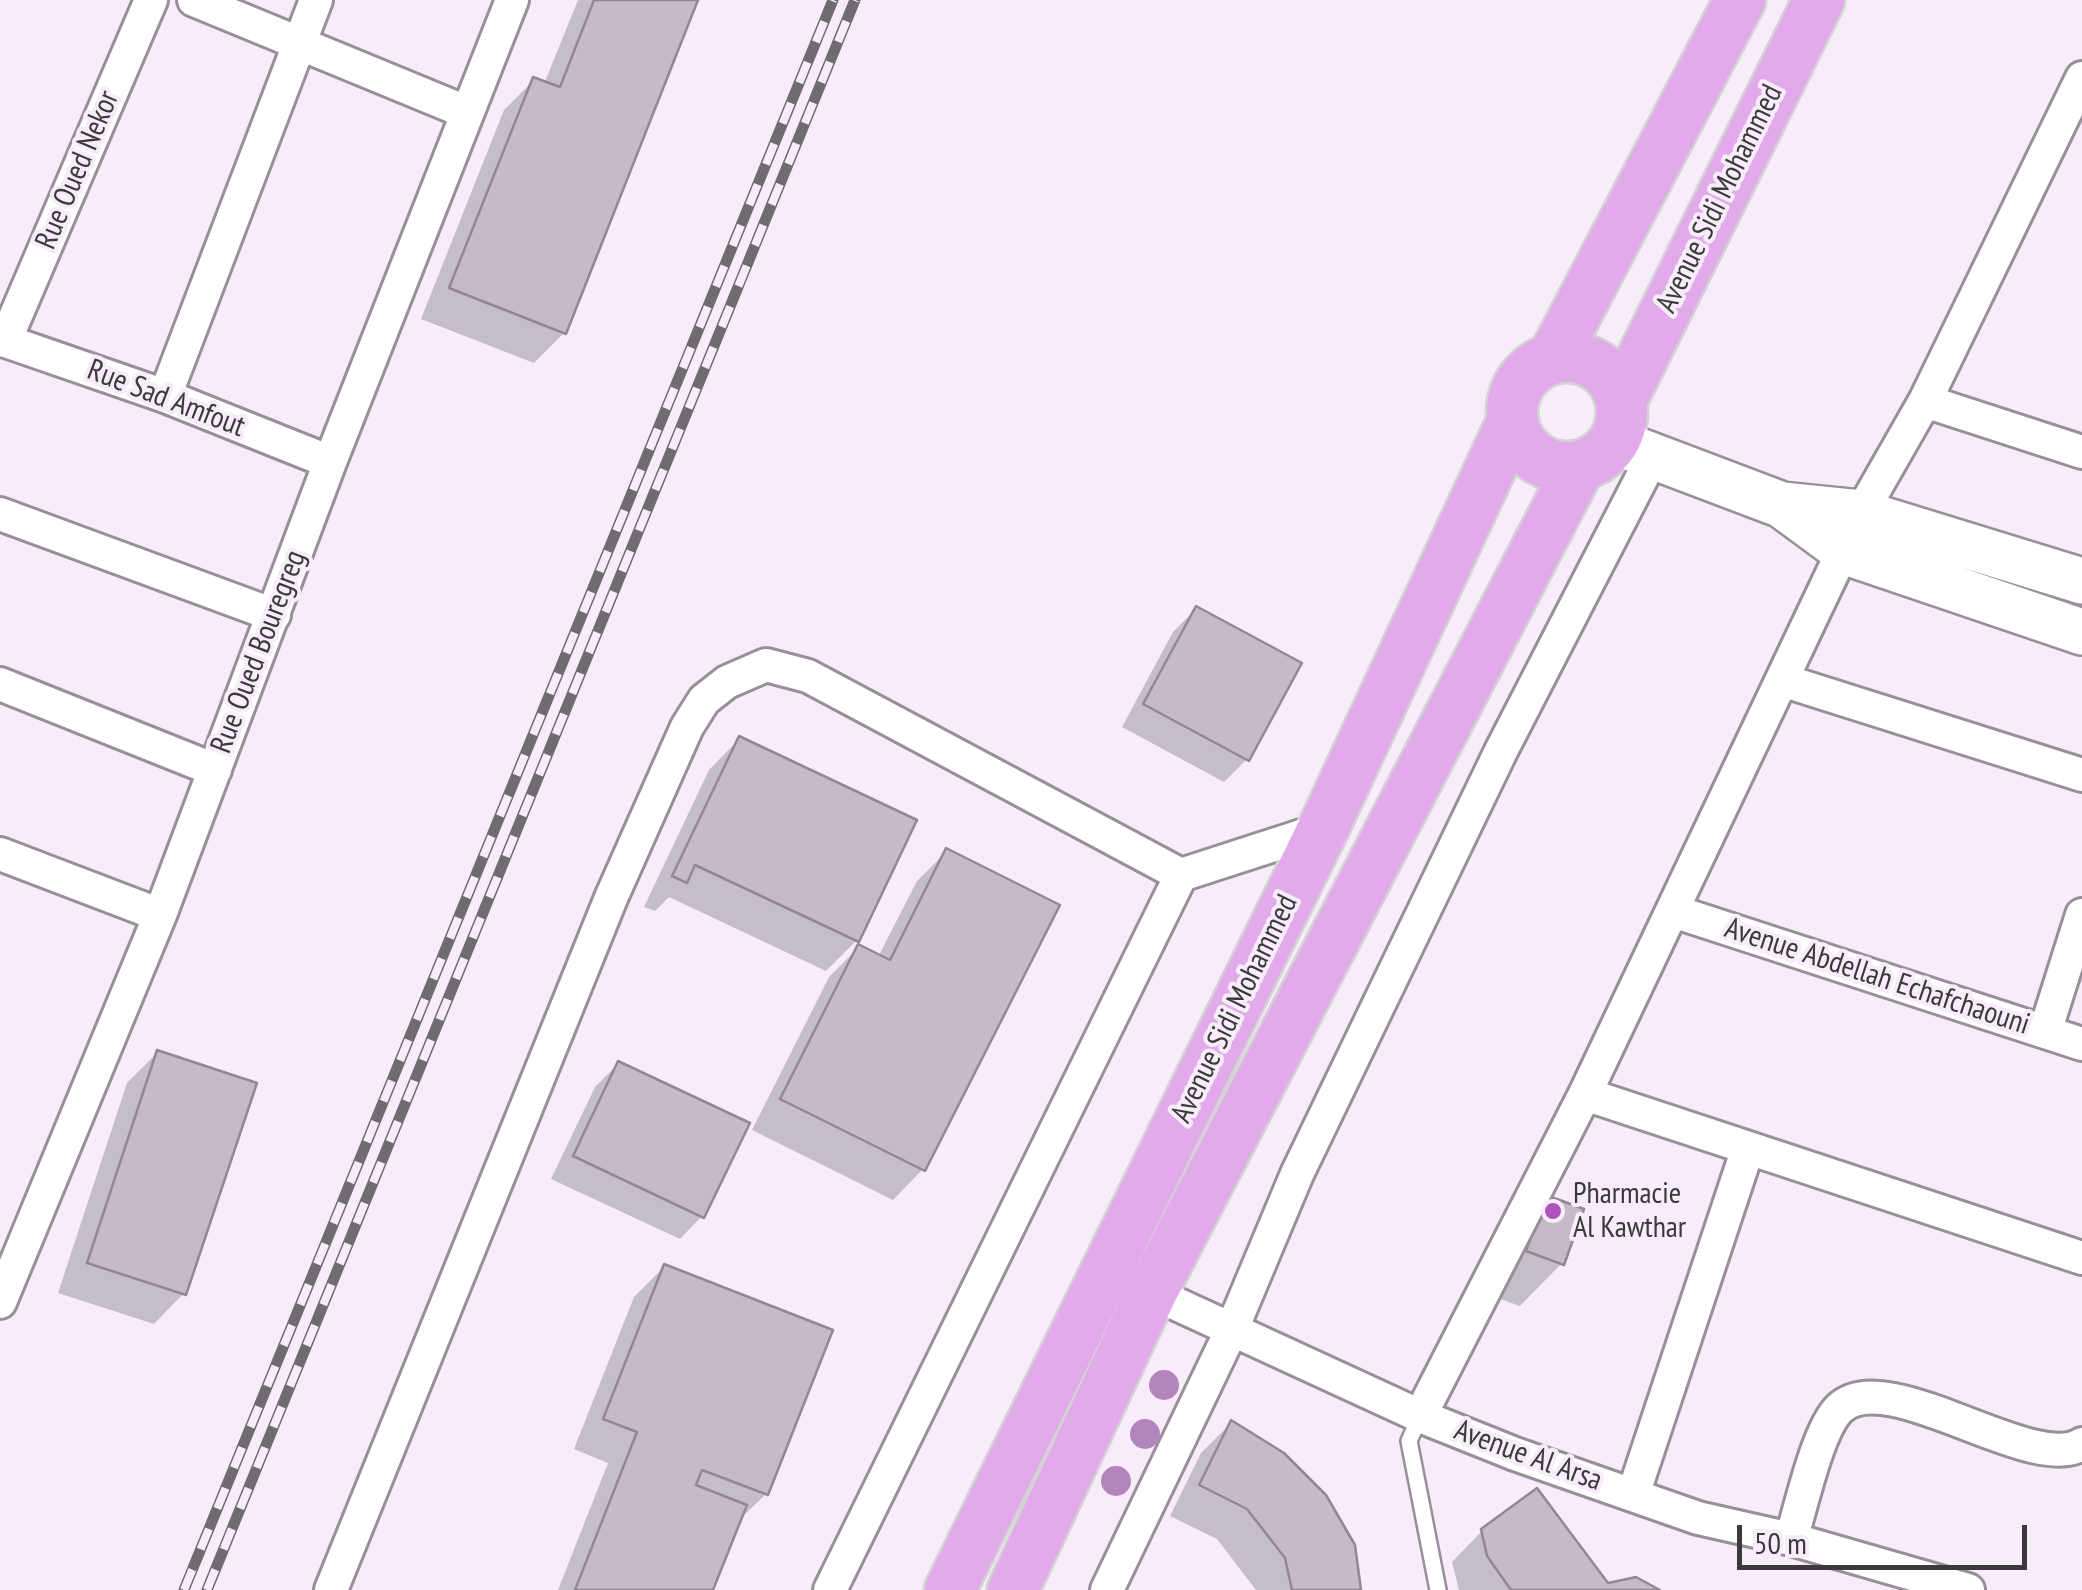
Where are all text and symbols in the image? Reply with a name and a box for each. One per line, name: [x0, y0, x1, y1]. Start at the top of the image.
street label: Avenue Sidi Mohammed: [1649, 79, 1791, 319]
street label: Rue Oued Nekor: [29, 85, 127, 255]
street label: Rue Sad Amfout: [82, 352, 250, 446]
street label: Rue Oued Bouregreg: [204, 546, 314, 758]
street label: Avenue Sidi Mohammed: [1164, 889, 1306, 1129]
street label: Avenue Abdellah Echafchaouni: [1720, 911, 2034, 1043]
place label: Pharmacie Al Kawthar: [1573, 1176, 1686, 1246]
marker: Pharmacie Al Kawthar: [1542, 1200, 1564, 1222]
street label: Avenue Al Arsa: [1449, 1413, 1607, 1499]
scale bar: [1742, 1505, 2032, 1567]
text: 50 m: [1754, 1523, 1807, 1562]

